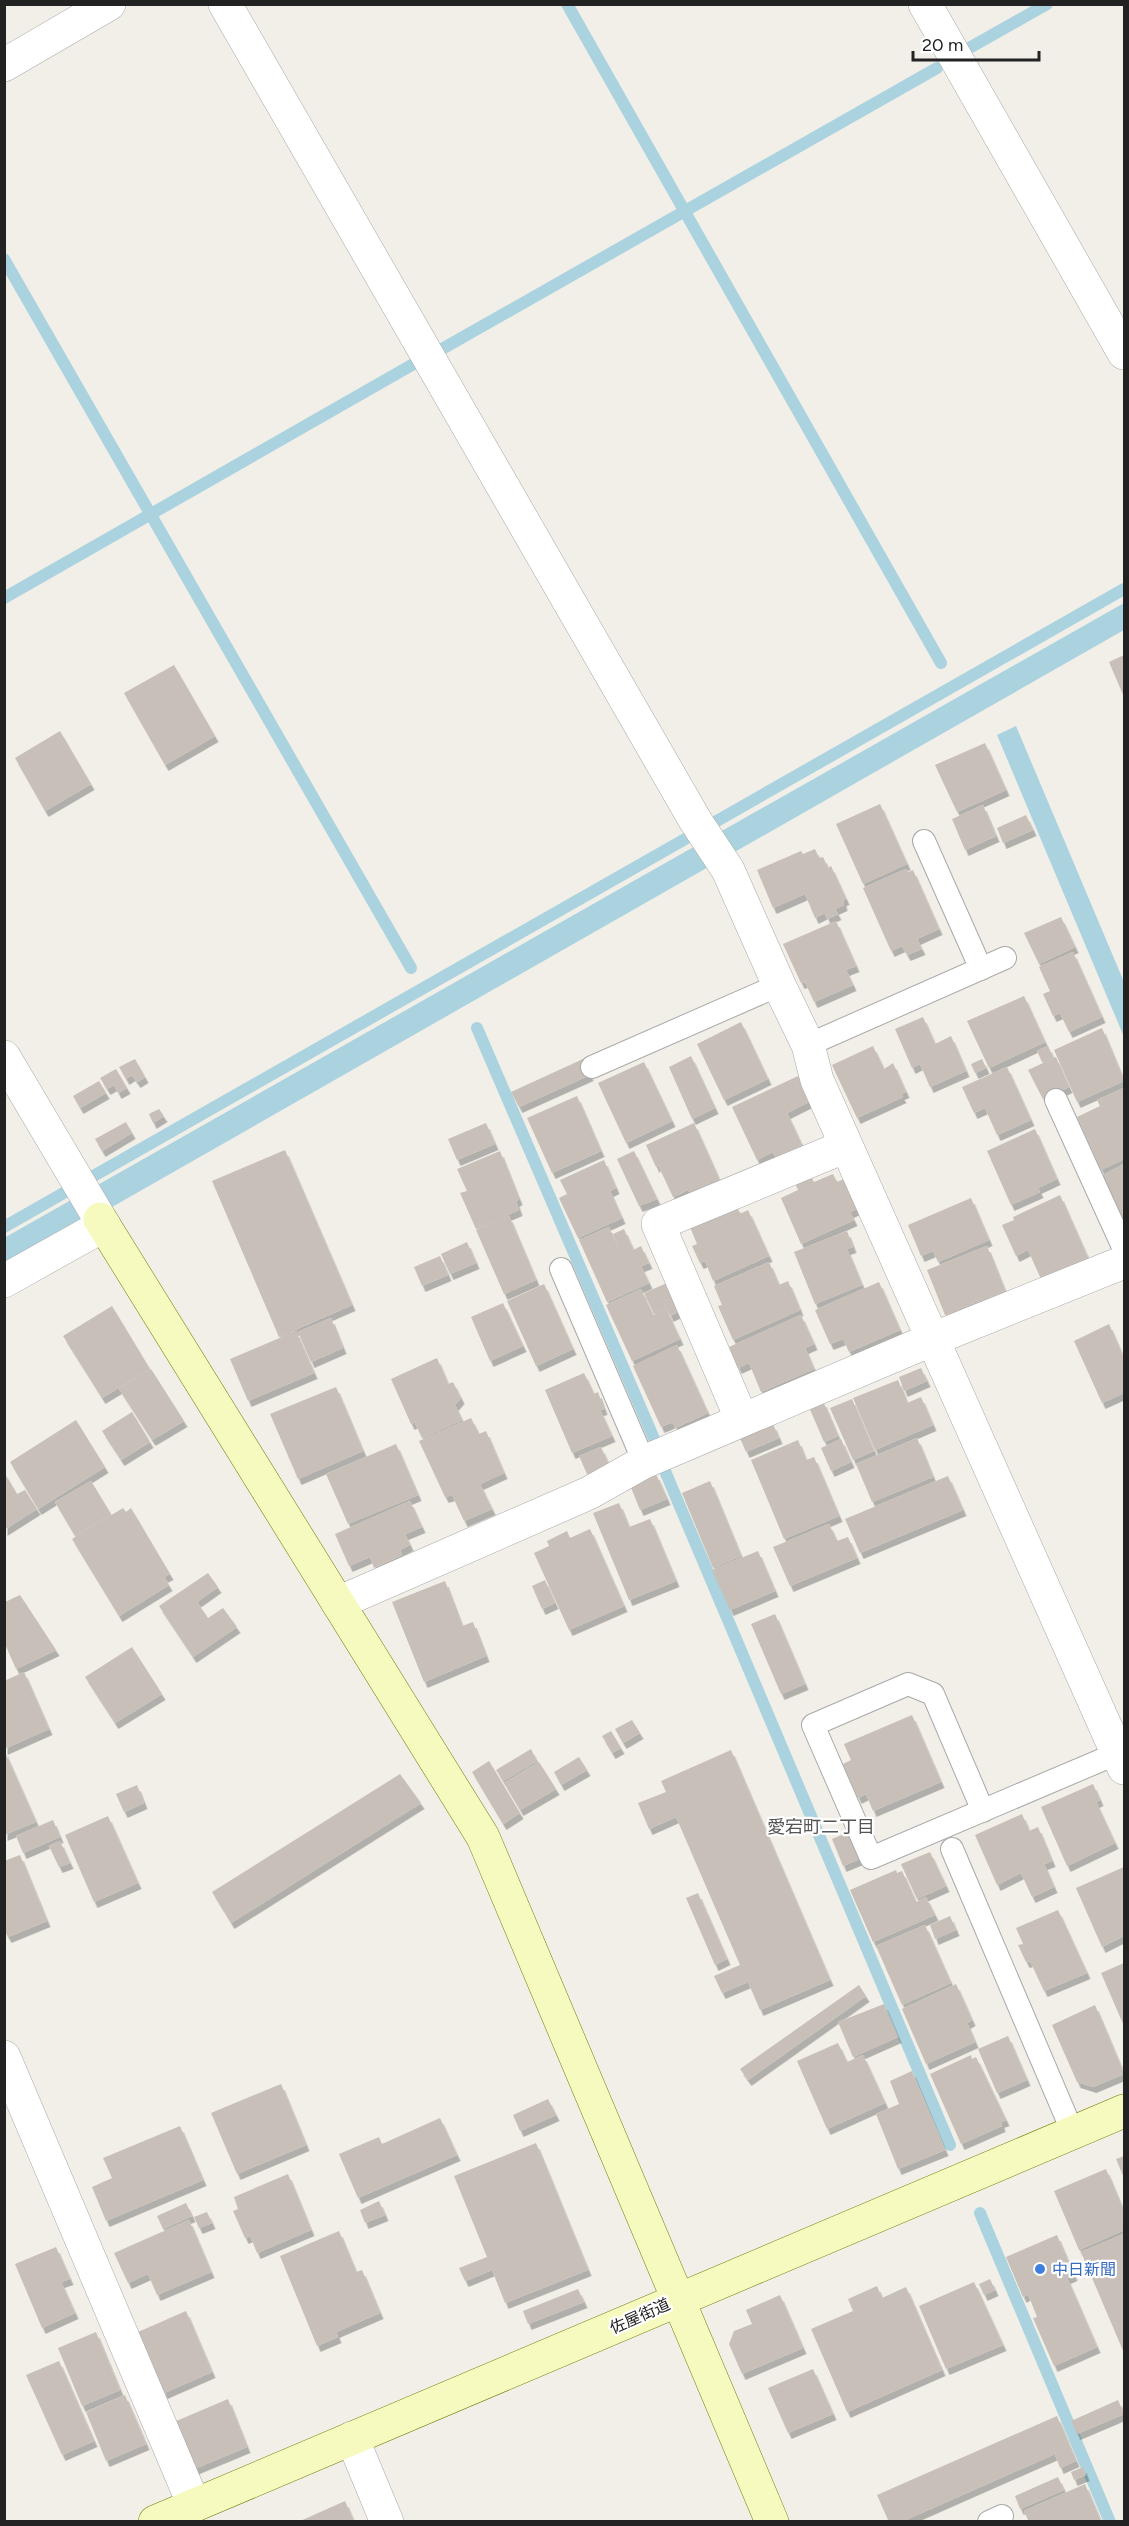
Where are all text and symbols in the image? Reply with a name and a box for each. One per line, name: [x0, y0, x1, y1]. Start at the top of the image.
scale bar: [913, 24, 1039, 62]
text: 20 m: [922, 34, 963, 56]
district label: 愛宕町二丁目: [767, 1816, 875, 1838]
place label: 中日新聞: [1052, 2260, 1116, 2279]
marker: 中日新聞: [1033, 2262, 1047, 2276]
street label: 佐屋街道: [607, 2294, 673, 2338]

